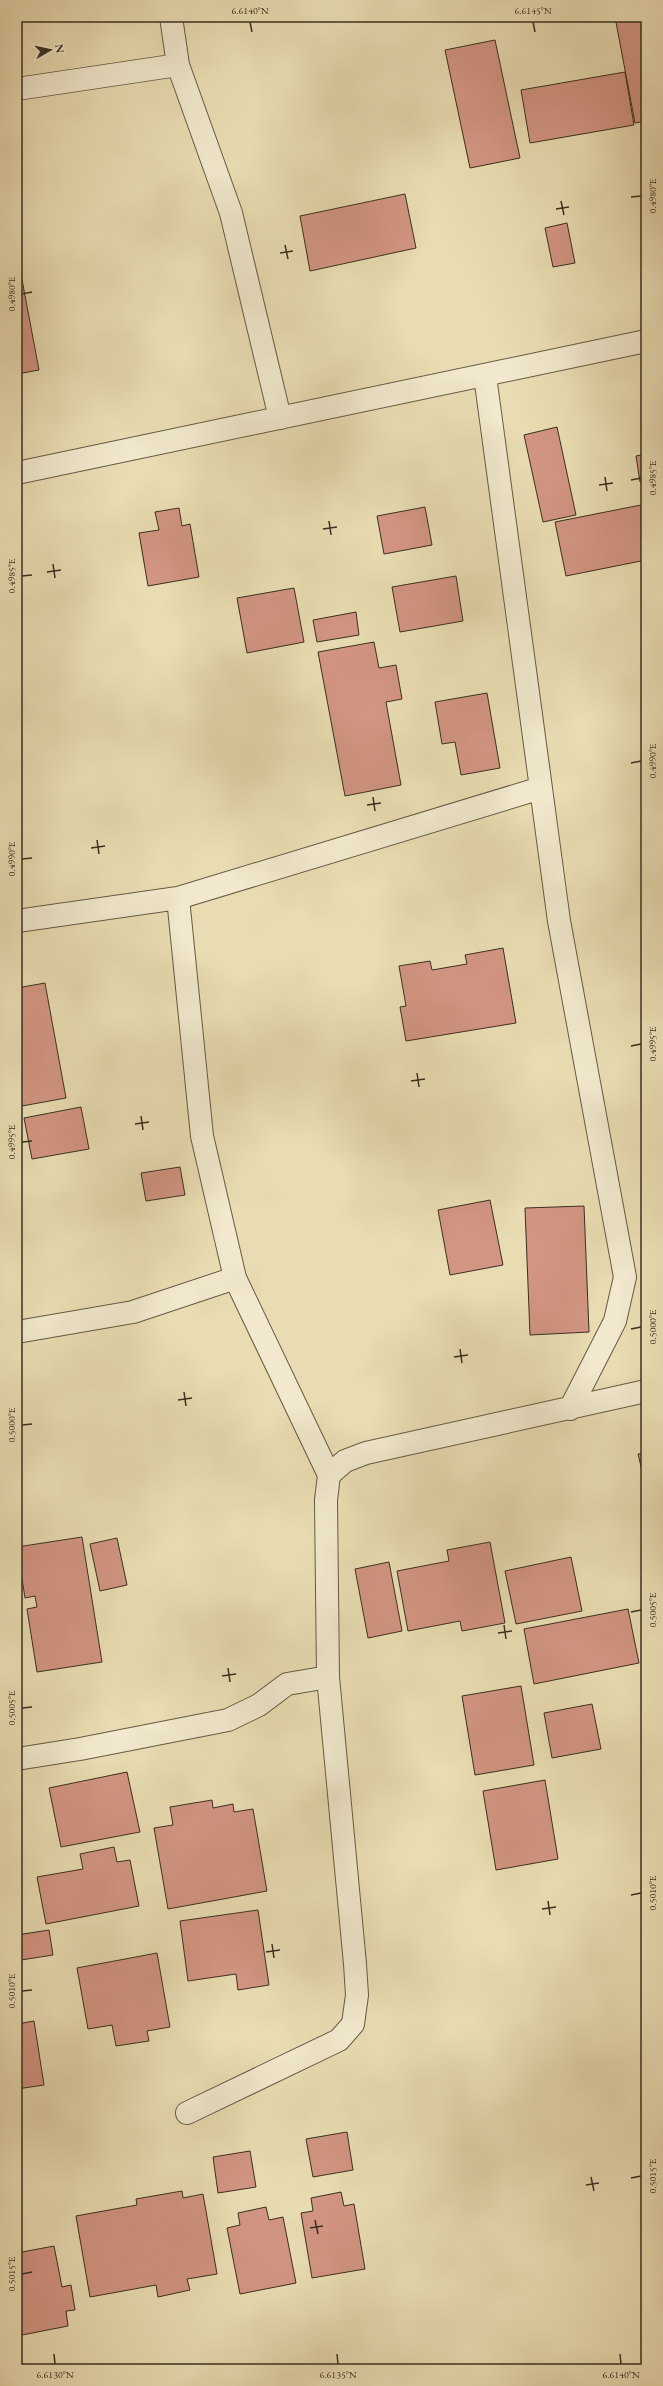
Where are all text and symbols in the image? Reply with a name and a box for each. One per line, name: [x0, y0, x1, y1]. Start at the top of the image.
text: 6.6140°N: [231, 4, 269, 17]
text: 6.6145°N: [514, 4, 552, 17]
north arrow: [30, 30, 70, 70]
text: N: [52, 43, 68, 54]
text: 0.4980°E: [646, 178, 659, 213]
text: 0.4980°E: [5, 276, 18, 311]
text: 0.4985°E: [646, 460, 659, 495]
text: 0.4985°E: [5, 558, 18, 593]
text: 0.4990°E: [646, 743, 659, 778]
text: 0.4990°E: [5, 841, 18, 876]
text: 0.4995°E: [646, 1026, 659, 1061]
text: 0.4995°E: [5, 1124, 18, 1159]
text: 0.5000°E: [646, 1309, 659, 1344]
text: 0.5000°E: [5, 1407, 18, 1442]
text: 0.5005°E: [646, 1592, 659, 1627]
text: 0.5005°E: [5, 1690, 18, 1725]
text: 0.5010°E: [646, 1875, 659, 1910]
text: 0.5010°E: [5, 1973, 18, 2008]
text: 0.5015°E: [646, 2158, 659, 2193]
text: 0.5015°E: [5, 2256, 18, 2291]
text: 6.6130°N: [36, 2368, 74, 2381]
text: 6.6135°N: [319, 2368, 357, 2381]
text: 6.6140°N: [602, 2368, 640, 2381]

